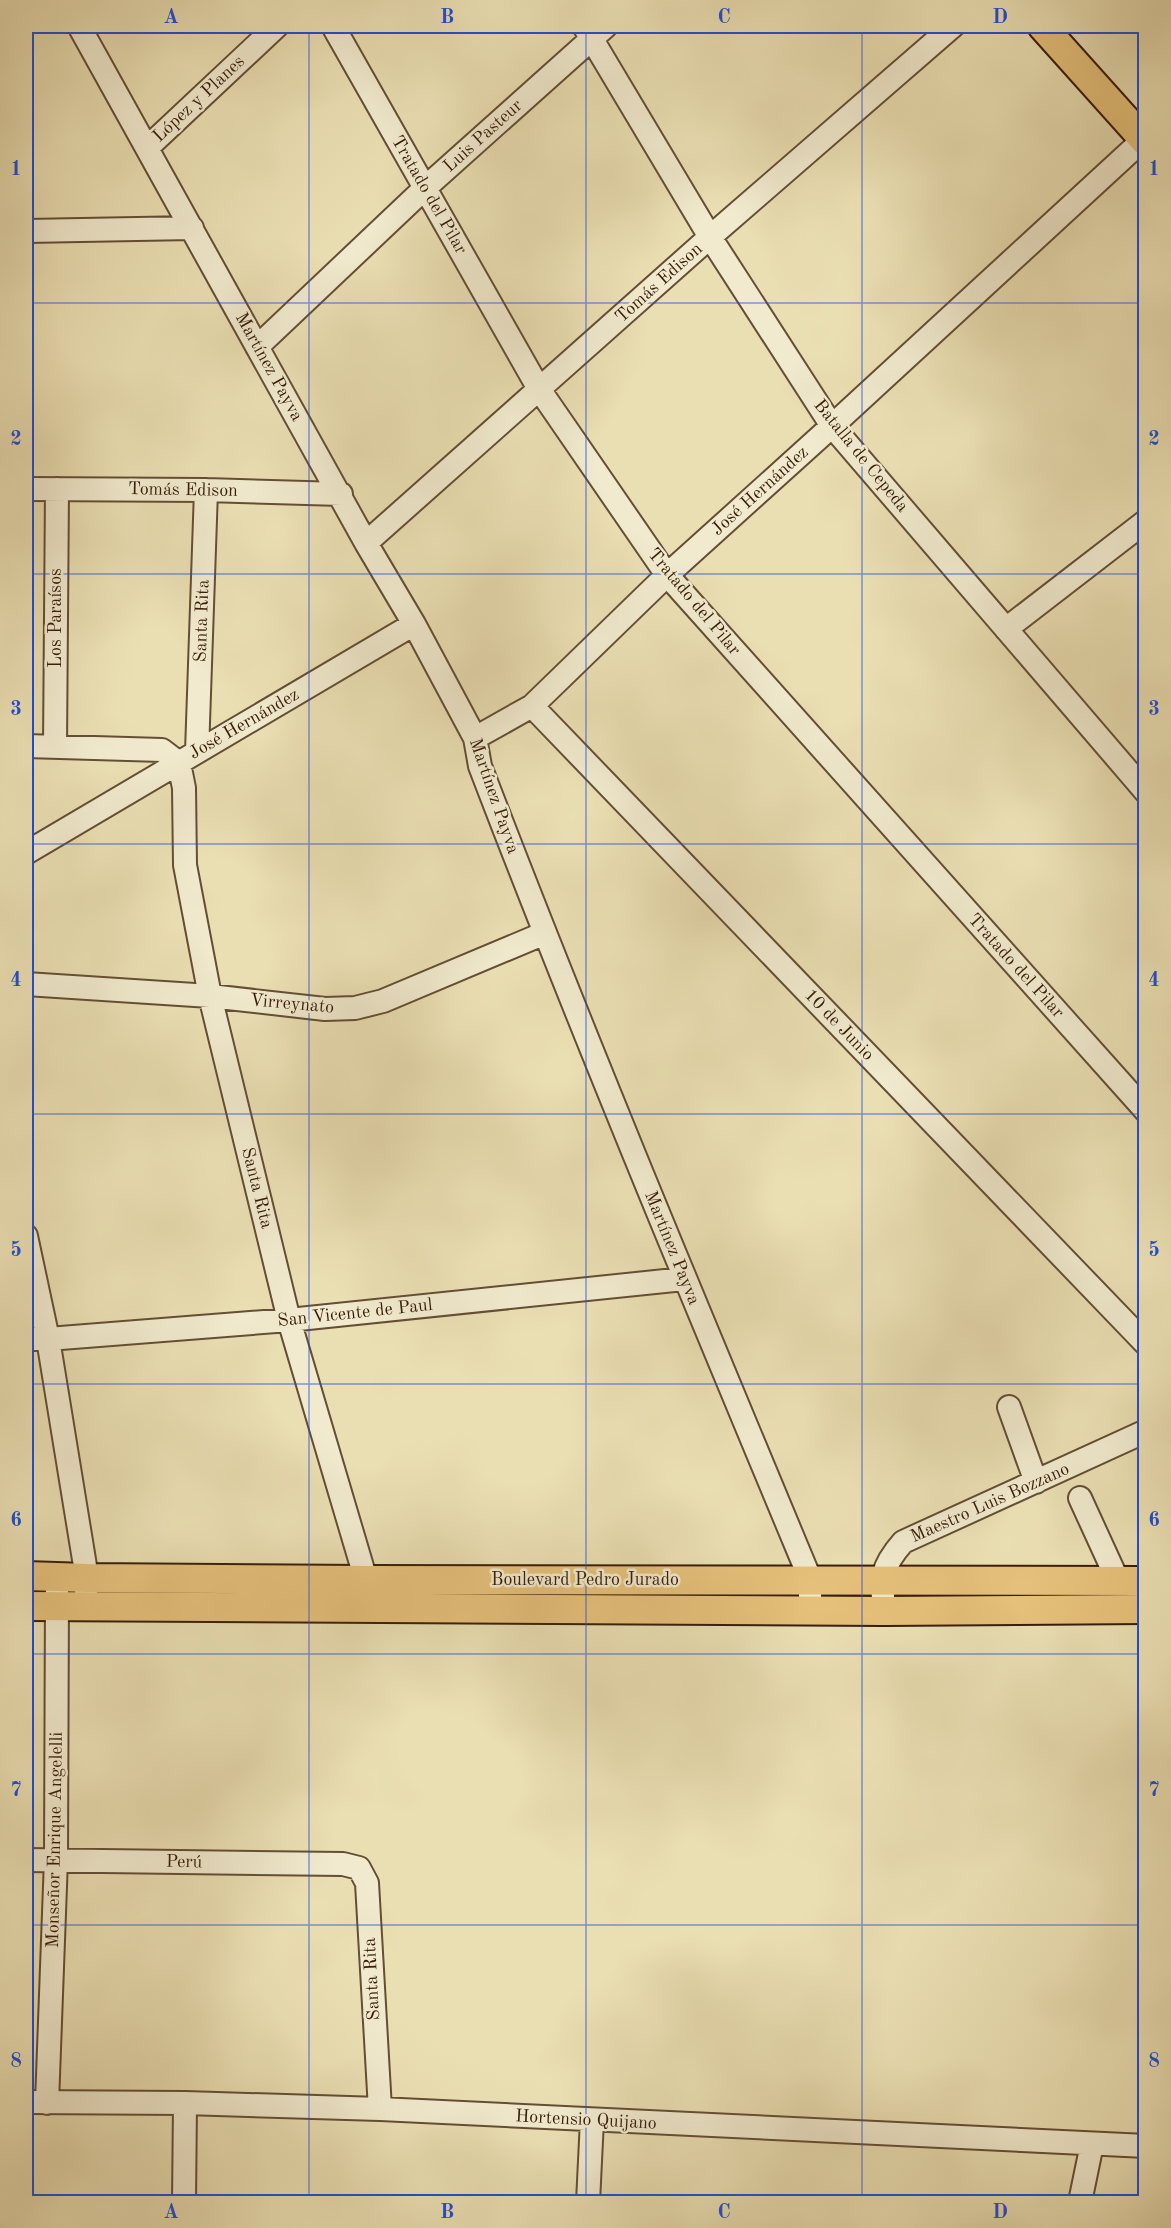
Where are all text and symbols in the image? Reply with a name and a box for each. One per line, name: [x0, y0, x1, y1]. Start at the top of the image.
text: A: [163, 8, 179, 28]
text: B: [440, 8, 454, 28]
text: C: [717, 8, 731, 28]
text: D: [992, 8, 1008, 28]
street label: López y Planes: [150, 52, 248, 146]
street label: Luis Pasteur: [440, 96, 526, 176]
street label: Tratado del Pilar: [388, 133, 470, 258]
text: 1: [10, 160, 22, 180]
text: 1: [1148, 160, 1160, 180]
street label: Tomás Edison: [612, 239, 706, 326]
street label: Martínez Payva: [232, 310, 306, 424]
street label: Batalla de Cepeda: [810, 396, 912, 516]
text: 2: [10, 430, 22, 450]
text: 2: [1148, 430, 1160, 450]
street label: José Hernández: [708, 443, 812, 539]
street label: Tomás Edison: [128, 480, 238, 500]
street label: Tratado del Pilar: [644, 545, 744, 659]
street label: Los Paraísos: [47, 568, 65, 668]
street label: Santa Rita: [192, 579, 212, 663]
street label: José Hernández: [186, 685, 302, 763]
text: 3: [10, 700, 22, 720]
text: 3: [1148, 700, 1160, 720]
street label: Martínez Payva: [466, 736, 522, 856]
street label: Tratado del Pilar: [965, 910, 1068, 1022]
text: 4: [10, 971, 22, 991]
text: 4: [1148, 971, 1160, 991]
street label: 10 de Junio: [801, 986, 877, 1064]
street label: Virreynato: [249, 991, 335, 1017]
street label: Santa Rita: [238, 1146, 276, 1231]
street label: Martínez Payva: [641, 1189, 703, 1308]
text: 5: [10, 1240, 22, 1261]
text: 5: [1148, 1240, 1160, 1261]
street label: San Vicente de Paul: [277, 1296, 434, 1330]
street label: Maestro Luis Bozzano: [908, 1460, 1072, 1546]
text: 6: [10, 1511, 22, 1531]
text: 6: [1148, 1511, 1160, 1531]
street label: Boulevard Pedro Jurado: [491, 1571, 679, 1589]
street label: Monseñor Enrique Angelelli: [44, 1732, 66, 1948]
text: 7: [10, 1781, 22, 1801]
text: 7: [1148, 1781, 1160, 1801]
street label: Perú: [166, 1853, 203, 1871]
street label: Santa Rita: [361, 1937, 383, 2021]
text: 8: [10, 2052, 22, 2072]
text: 8: [1148, 2052, 1160, 2072]
street label: Hortensio Quijano: [515, 2107, 657, 2133]
text: A: [163, 2203, 179, 2223]
text: B: [440, 2203, 454, 2223]
text: C: [717, 2203, 731, 2223]
text: D: [992, 2203, 1008, 2223]

